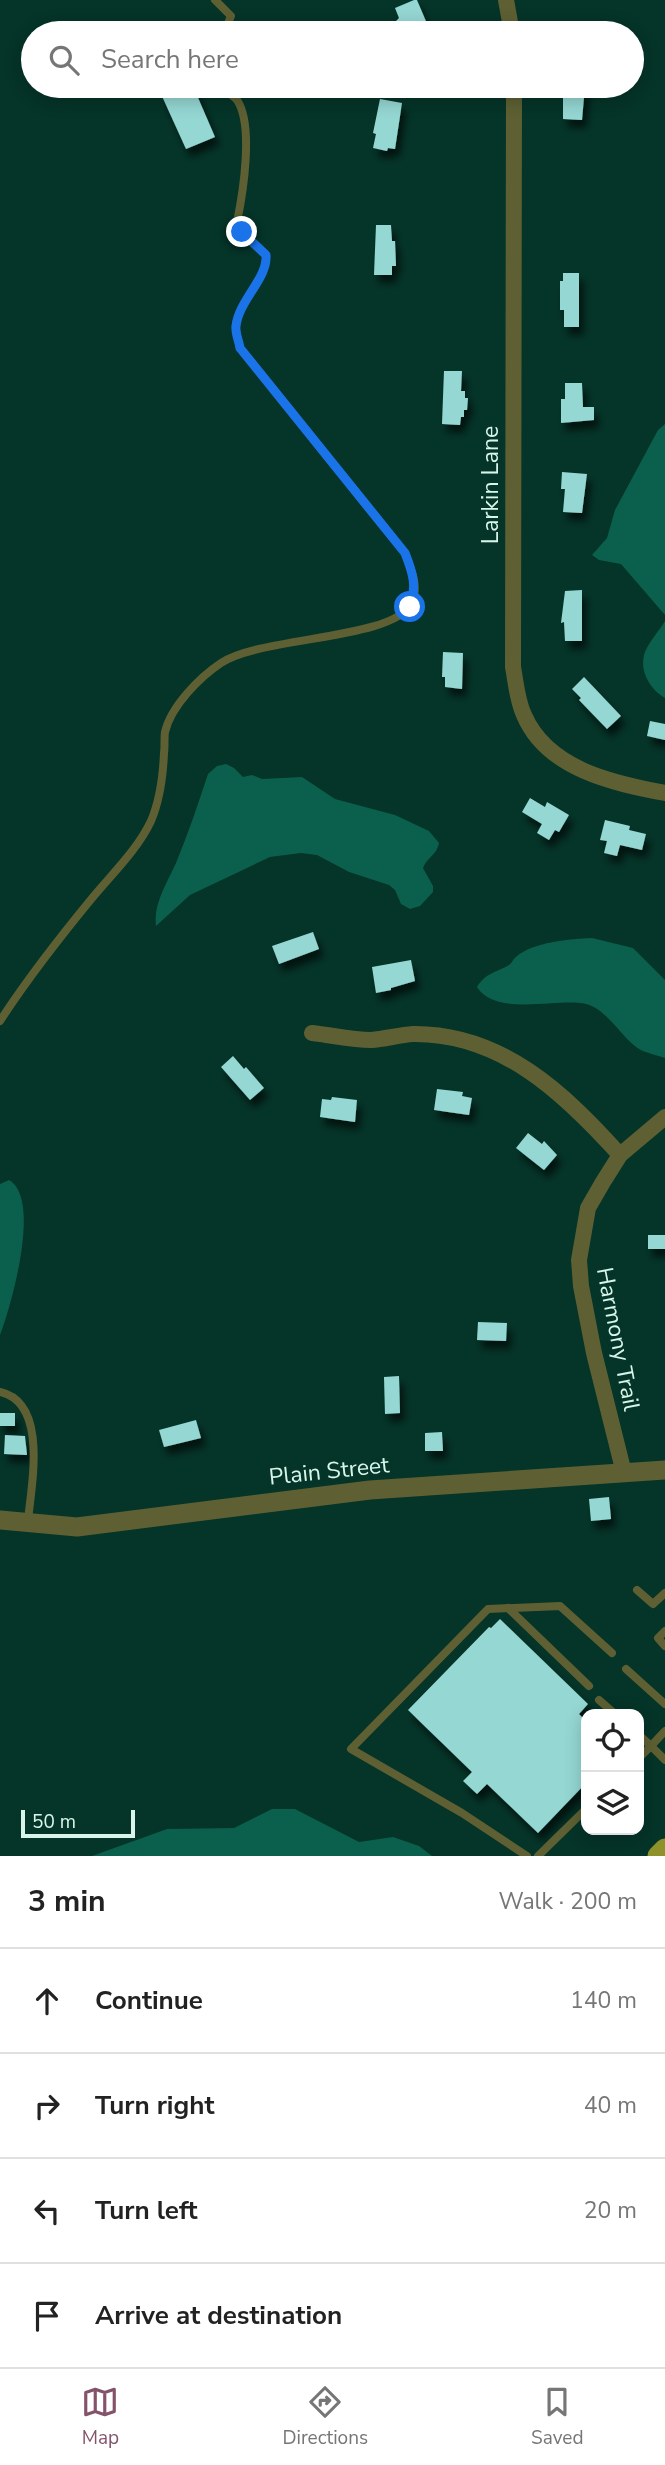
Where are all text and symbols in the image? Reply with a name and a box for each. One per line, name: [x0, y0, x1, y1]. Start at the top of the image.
search box: [21, 21, 644, 98]
icon: search: [45, 41, 83, 79]
text: Search here: [101, 42, 239, 77]
route end: [226, 216, 257, 247]
street label: Larkin Lane: [475, 426, 506, 544]
route start: [394, 591, 425, 622]
street label: Harmony Trail: [589, 1265, 647, 1414]
street label: Plain Street: [267, 1449, 392, 1493]
map controls: [581, 1709, 644, 1835]
button: locate: [581, 1709, 644, 1772]
button: layers: [581, 1772, 644, 1835]
scale bar: [21, 1807, 135, 1839]
text: 50 m: [32, 1809, 76, 1835]
text: 3 min: [28, 1881, 106, 1922]
text: Walk · 200 m: [498, 1886, 637, 1917]
icon: ahead: [28, 1982, 66, 2020]
text: Continue: [95, 1983, 203, 2018]
text: 140 m: [570, 1985, 637, 2016]
icon: right: [28, 2087, 66, 2125]
text: Turn right: [95, 2088, 214, 2123]
text: 40 m: [584, 2090, 637, 2121]
icon: left: [28, 2192, 66, 2230]
text: Turn left: [95, 2193, 198, 2228]
text: 20 m: [584, 2195, 637, 2226]
icon: arrive: [28, 2297, 66, 2335]
text: Arrive at destination: [95, 2298, 342, 2333]
tab: Map: [81, 2383, 119, 2451]
tab: Directions: [282, 2383, 368, 2451]
tab: Saved: [531, 2383, 584, 2451]

